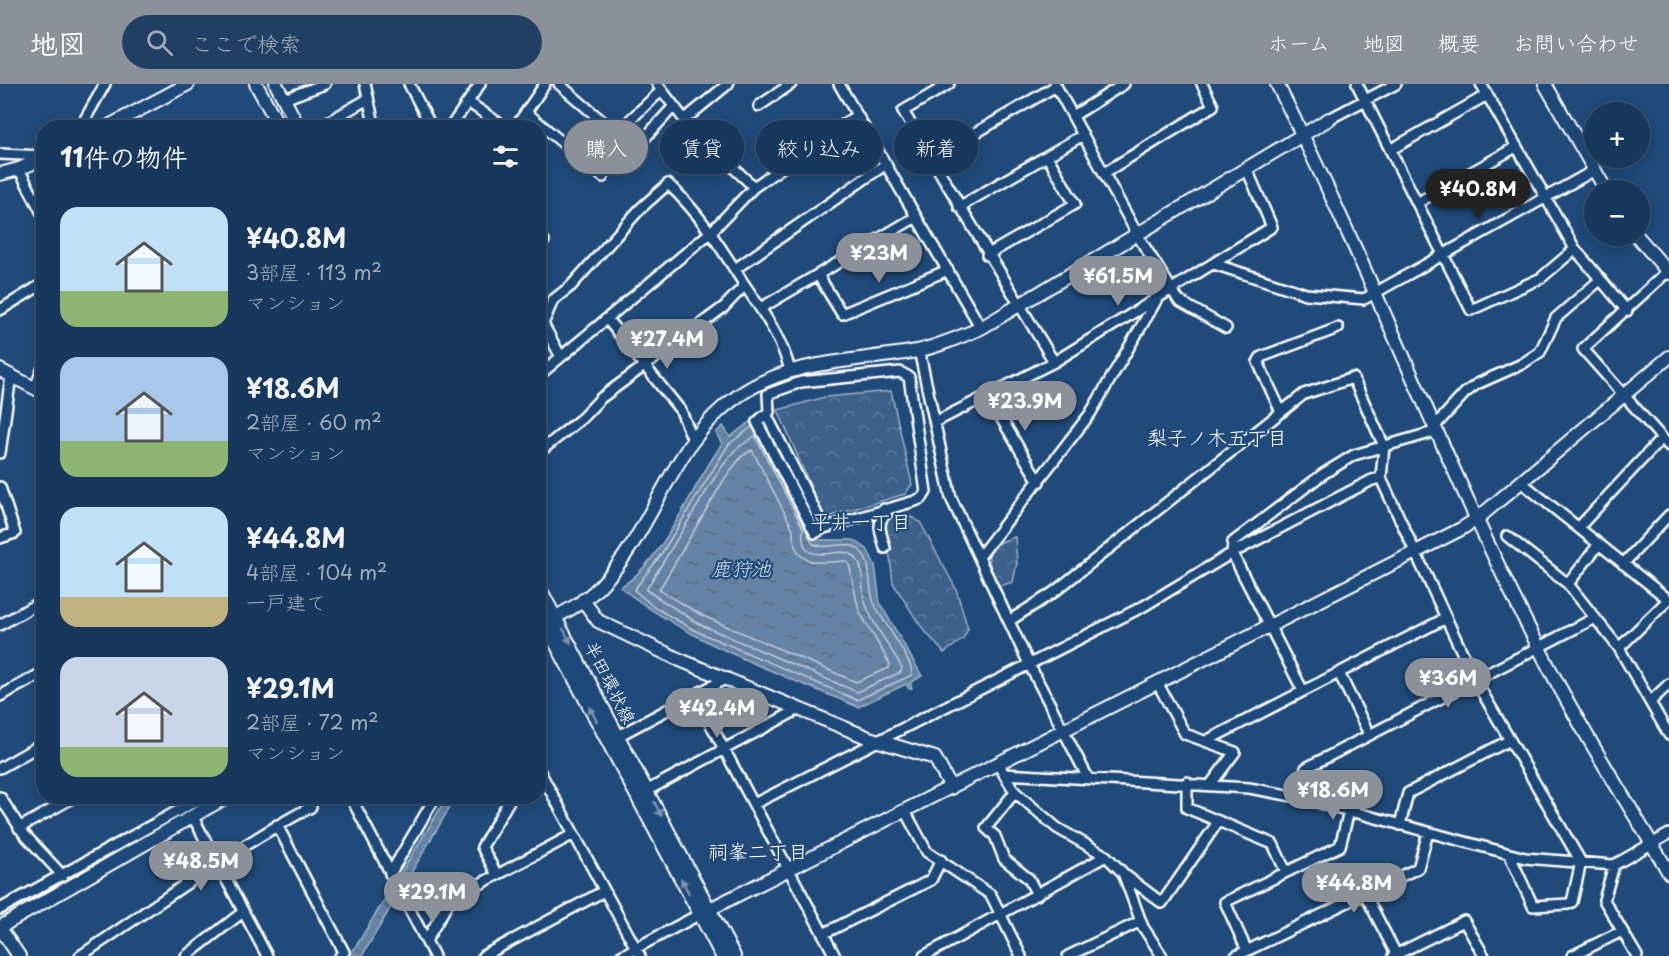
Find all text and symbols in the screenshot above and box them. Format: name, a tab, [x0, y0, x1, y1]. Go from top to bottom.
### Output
search box	[122, 15, 542, 69]
text: 地図	[30, 21, 86, 64]
icon: search	[143, 26, 176, 59]
text: ここで検索	[191, 26, 301, 59]
text: ホーム	[1268, 26, 1330, 58]
text: 地図	[1363, 26, 1405, 58]
text: 概要	[1438, 26, 1480, 58]
text: お問い合わせ	[1513, 26, 1639, 58]
map controls	[1584, 102, 1650, 246]
button: +	[1584, 102, 1650, 168]
chip: 購入	[564, 120, 648, 174]
chip: 賃貸	[660, 120, 744, 174]
chip: 絞り込み	[756, 120, 882, 174]
chip: 新着	[894, 120, 978, 174]
text: 11件の物件	[60, 137, 188, 176]
icon: filters	[489, 140, 522, 173]
pin: ¥40.8M	[1429, 169, 1527, 220]
text: ¥40.8M	[1439, 173, 1517, 203]
button: −	[1584, 180, 1650, 246]
text: ¥40.8M	[246, 218, 346, 257]
icon: home	[108, 231, 180, 303]
pin: ¥23M	[843, 233, 915, 284]
text: ¥23M	[850, 237, 908, 267]
pin: ¥61.5M	[1069, 256, 1167, 307]
text: 3部屋 · 113 m²	[246, 257, 382, 287]
text: ¥61.5M	[1083, 260, 1153, 290]
text: マンション	[246, 287, 345, 317]
pin: ¥27.4M	[618, 319, 716, 370]
text: ¥27.4M	[630, 323, 704, 353]
text: ¥18.6M	[246, 368, 340, 407]
icon: home	[108, 381, 180, 453]
pin: ¥23.9M	[976, 381, 1074, 432]
text: ¥23.9M	[988, 385, 1062, 415]
text: 2部屋 · 60 m²	[246, 407, 382, 437]
district label: 梨子ノ木五丁目	[1147, 422, 1287, 452]
text: マンション	[246, 437, 345, 467]
district label: 平井一丁目	[811, 506, 911, 536]
text: ¥44.8M	[246, 518, 346, 557]
icon: home	[108, 531, 180, 603]
water label: 鹿狩池	[711, 553, 772, 583]
text: 4部屋 · 104 m²	[246, 557, 387, 587]
text: 一戸建て	[246, 587, 326, 617]
one-way arrow	[562, 628, 572, 645]
street label: 半田環状線	[579, 636, 643, 728]
pin: ¥36M	[1412, 658, 1484, 709]
text: ¥36M	[1419, 662, 1477, 692]
text: ¥29.1M	[246, 668, 335, 707]
icon: home	[108, 681, 180, 753]
pin: ¥42.4M	[668, 688, 766, 739]
text: ¥42.4M	[679, 692, 755, 722]
one-way arrow	[588, 705, 598, 722]
text: 2部屋 · 72 m²	[246, 707, 379, 737]
text: マンション	[246, 737, 345, 767]
pin: ¥18.6M	[1284, 770, 1382, 821]
text: ¥18.6M	[1297, 774, 1369, 804]
one-way arrow	[652, 800, 662, 818]
district label: 祠峯二丁目	[708, 836, 808, 866]
pin: ¥48.5M	[152, 841, 250, 892]
text: ¥48.5M	[163, 845, 239, 875]
pin: ¥44.8M	[1305, 863, 1403, 914]
text: ¥44.8M	[1316, 867, 1392, 897]
pin: ¥29.1M	[383, 872, 481, 923]
text: ¥29.1M	[398, 876, 466, 906]
one-way arrow	[680, 877, 690, 894]

